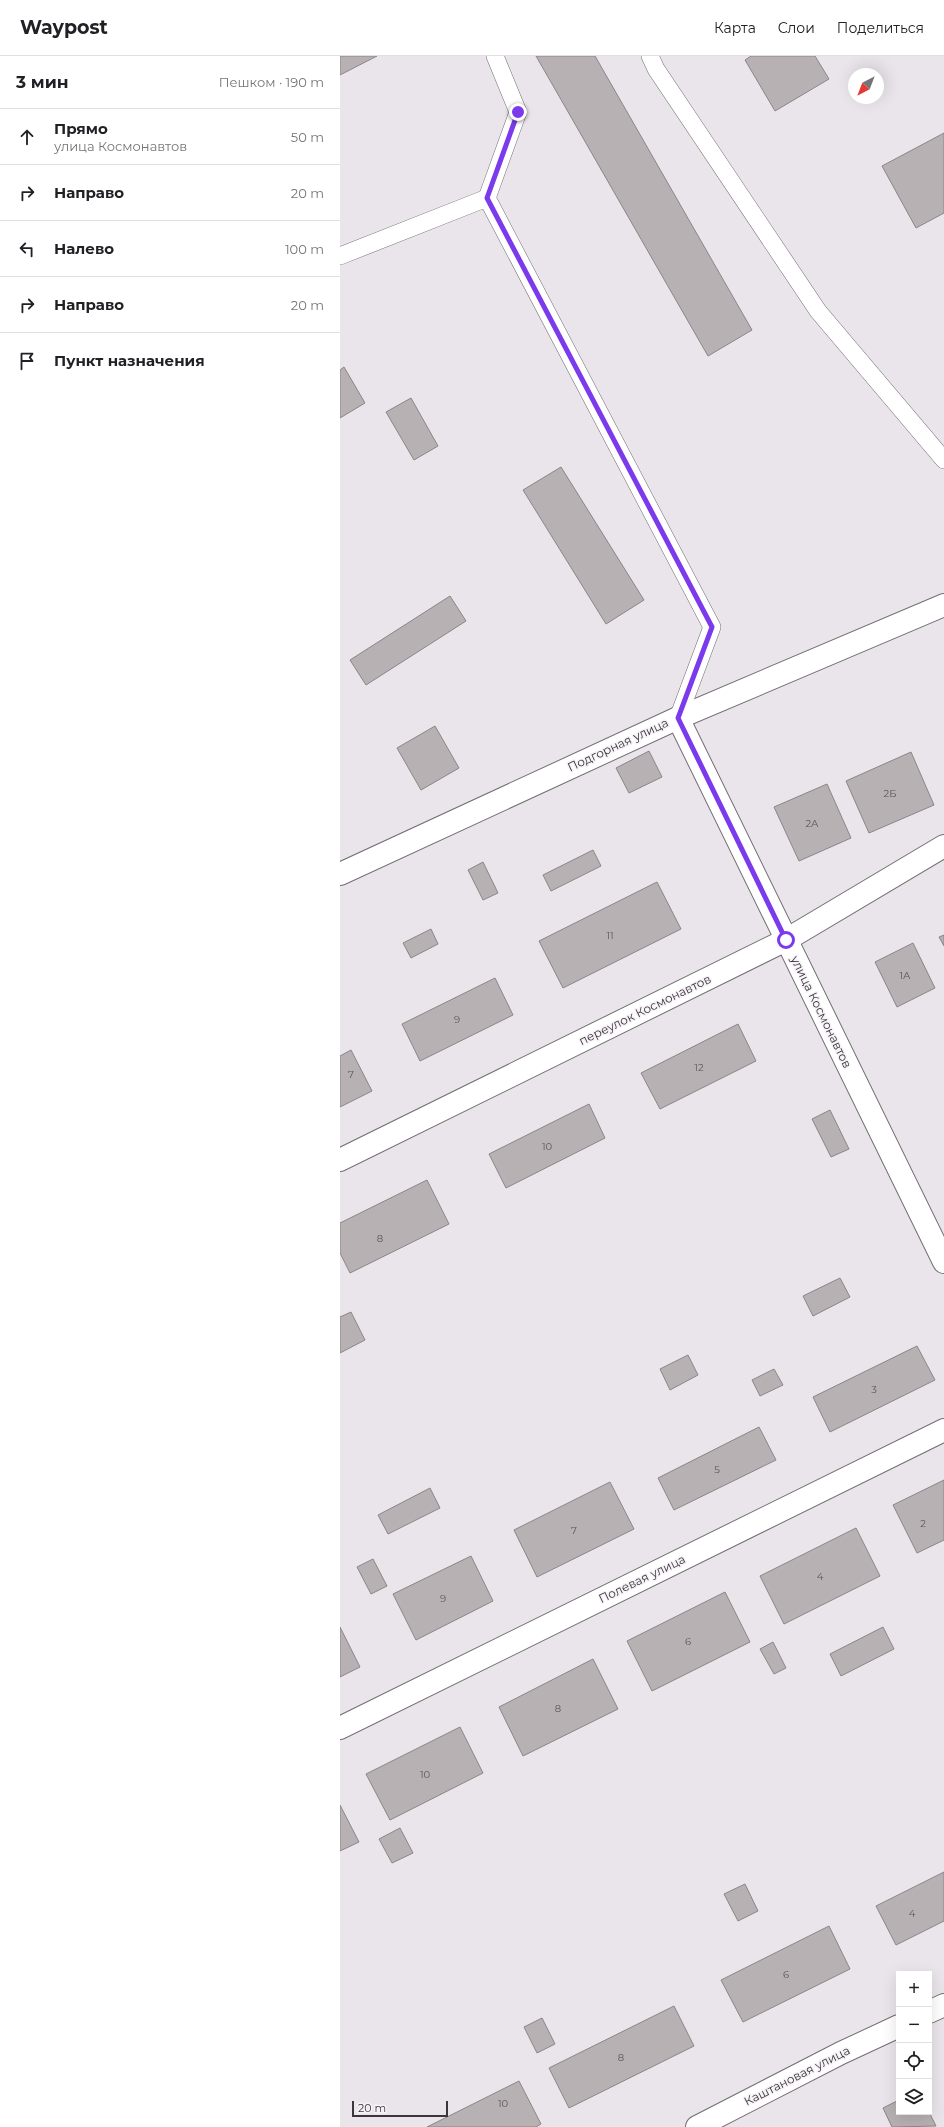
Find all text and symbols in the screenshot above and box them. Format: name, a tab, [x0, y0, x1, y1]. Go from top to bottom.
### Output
text: Waypost	[20, 16, 108, 39]
text: Карта	[714, 19, 756, 37]
text: Слои	[778, 19, 815, 37]
text: Поделиться	[837, 19, 924, 37]
north arrow	[848, 68, 884, 104]
text: 3 мин	[16, 72, 69, 92]
text: Пешком · 190 m	[219, 74, 324, 90]
route end	[509, 103, 527, 121]
text: Прямо	[54, 119, 108, 138]
icon: ahead	[16, 126, 38, 148]
text: 50 m	[291, 129, 324, 145]
text: улица Космонавтов	[54, 138, 187, 154]
icon: right	[16, 182, 38, 204]
text: Направо	[54, 183, 124, 202]
text: 20 m	[291, 185, 324, 201]
icon: left	[16, 238, 38, 260]
text: Налево	[54, 239, 114, 258]
text: 100 m	[285, 241, 324, 257]
icon: right	[16, 294, 38, 316]
text: Направо	[54, 295, 124, 314]
text: 20 m	[291, 297, 324, 313]
icon: arrive	[16, 350, 38, 372]
text: Пункт назначения	[54, 351, 205, 370]
street label: Подгорная улица	[565, 715, 671, 774]
house number: 2Б	[884, 787, 896, 800]
house number: 2А	[805, 817, 819, 830]
house number: 11	[606, 929, 614, 942]
route start	[777, 931, 795, 949]
street label: улица Космонавтов	[787, 952, 855, 1070]
house number: 1А	[899, 969, 911, 982]
street label: переулок Космонавтов	[576, 971, 713, 1048]
house number: 9	[454, 1013, 460, 1026]
house number: 12	[694, 1061, 704, 1074]
house number: 7	[348, 1068, 354, 1081]
house number: 10	[542, 1140, 552, 1153]
house number: 8	[377, 1232, 383, 1245]
house number: 3	[871, 1383, 877, 1396]
house number: 5	[714, 1463, 720, 1476]
house number: 2	[920, 1517, 926, 1530]
house number: 7	[571, 1524, 577, 1537]
street label: Полевая улица	[596, 1551, 688, 1606]
house number: 4	[817, 1570, 824, 1583]
house number: 9	[440, 1592, 446, 1605]
house number: 6	[685, 1635, 691, 1648]
house number: 8	[555, 1702, 561, 1715]
house number: 10	[420, 1768, 430, 1781]
house number: 4	[909, 1907, 916, 1920]
house number: 6	[783, 1968, 789, 1981]
map controls	[896, 1971, 932, 2115]
button: +	[896, 1971, 932, 2007]
button: −	[896, 2007, 932, 2043]
street label: Каштановая улица	[741, 2042, 852, 2109]
button: locate	[896, 2043, 932, 2079]
house number: 8	[618, 2051, 624, 2064]
button: layers	[896, 2079, 932, 2115]
house number: 10	[498, 2097, 508, 2110]
scale bar	[352, 2099, 448, 2118]
text: 20 m	[358, 2101, 386, 2115]

